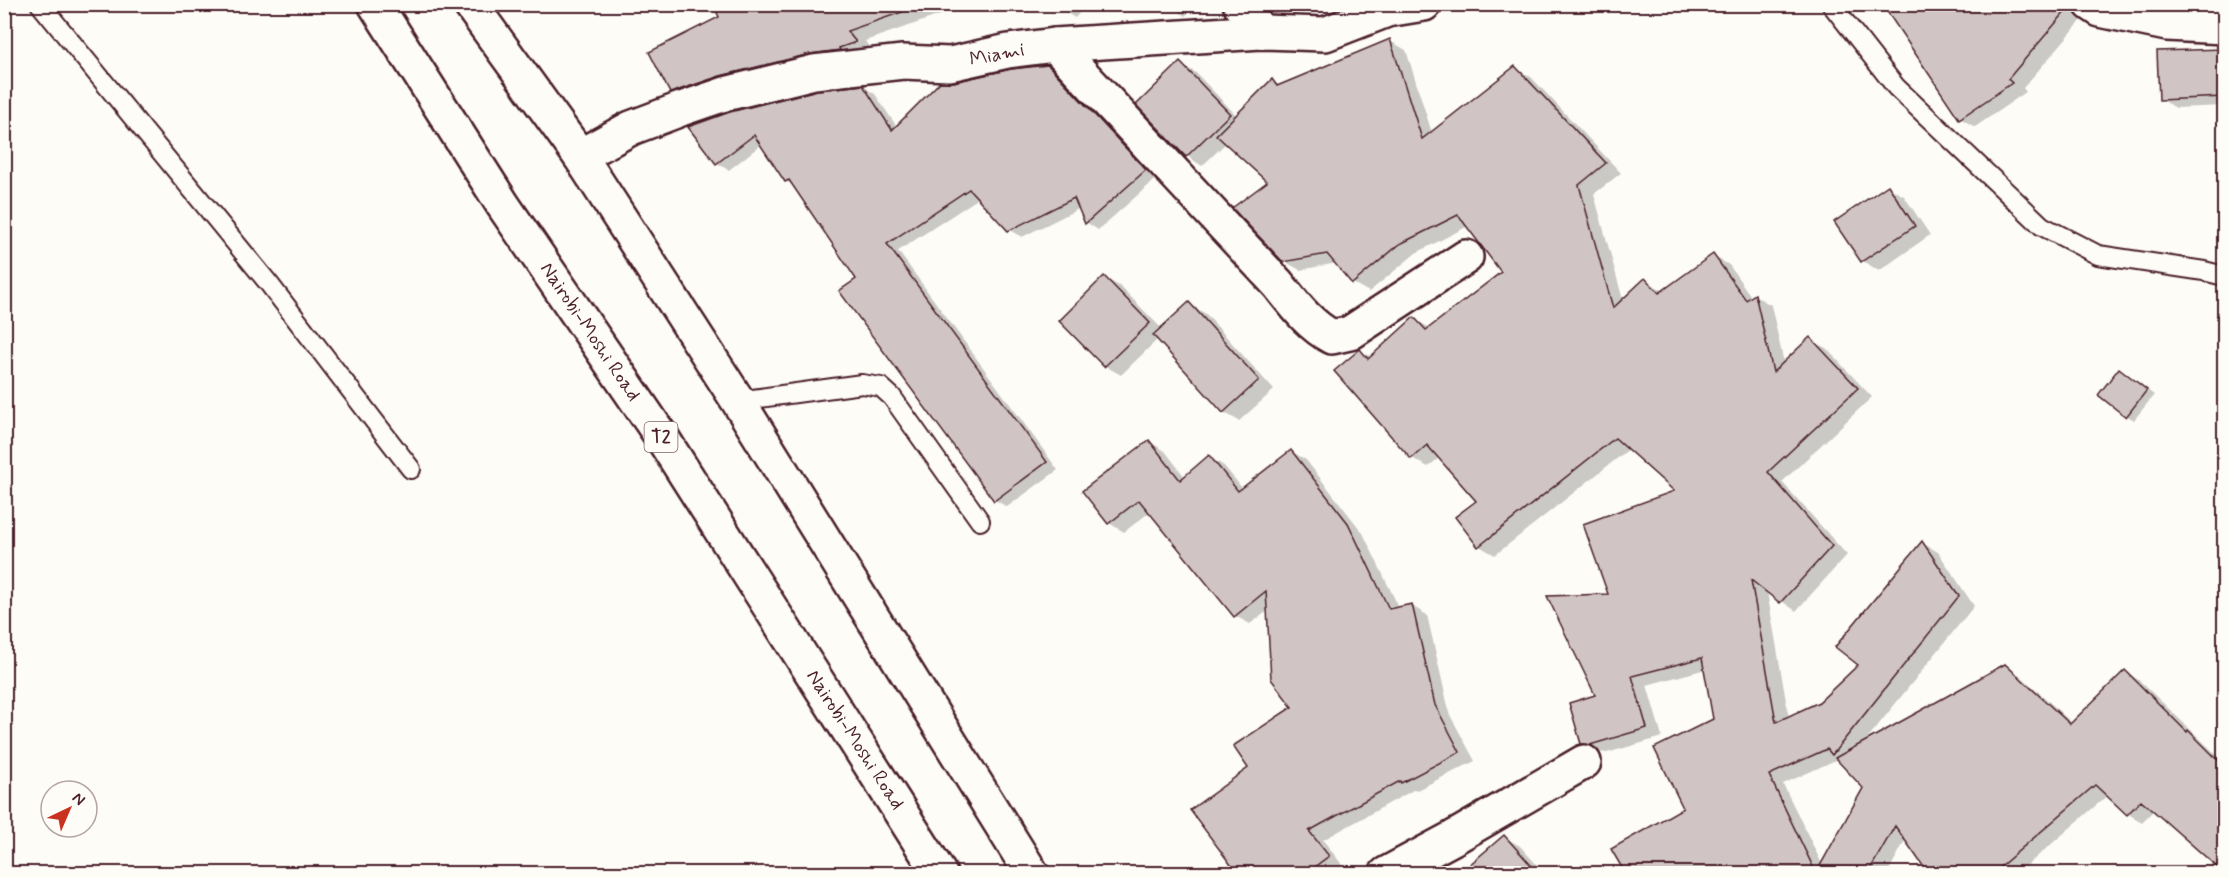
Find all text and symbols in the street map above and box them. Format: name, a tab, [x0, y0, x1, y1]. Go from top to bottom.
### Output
street label: Miami	[967, 36, 1027, 74]
street label: Nairobi-Moshi Road	[533, 257, 647, 407]
road number: T2	[644, 422, 678, 452]
street label: Nairobi-Moshi Road	[800, 665, 910, 815]
north arrow	[39, 779, 99, 839]
text: N	[67, 788, 90, 811]

